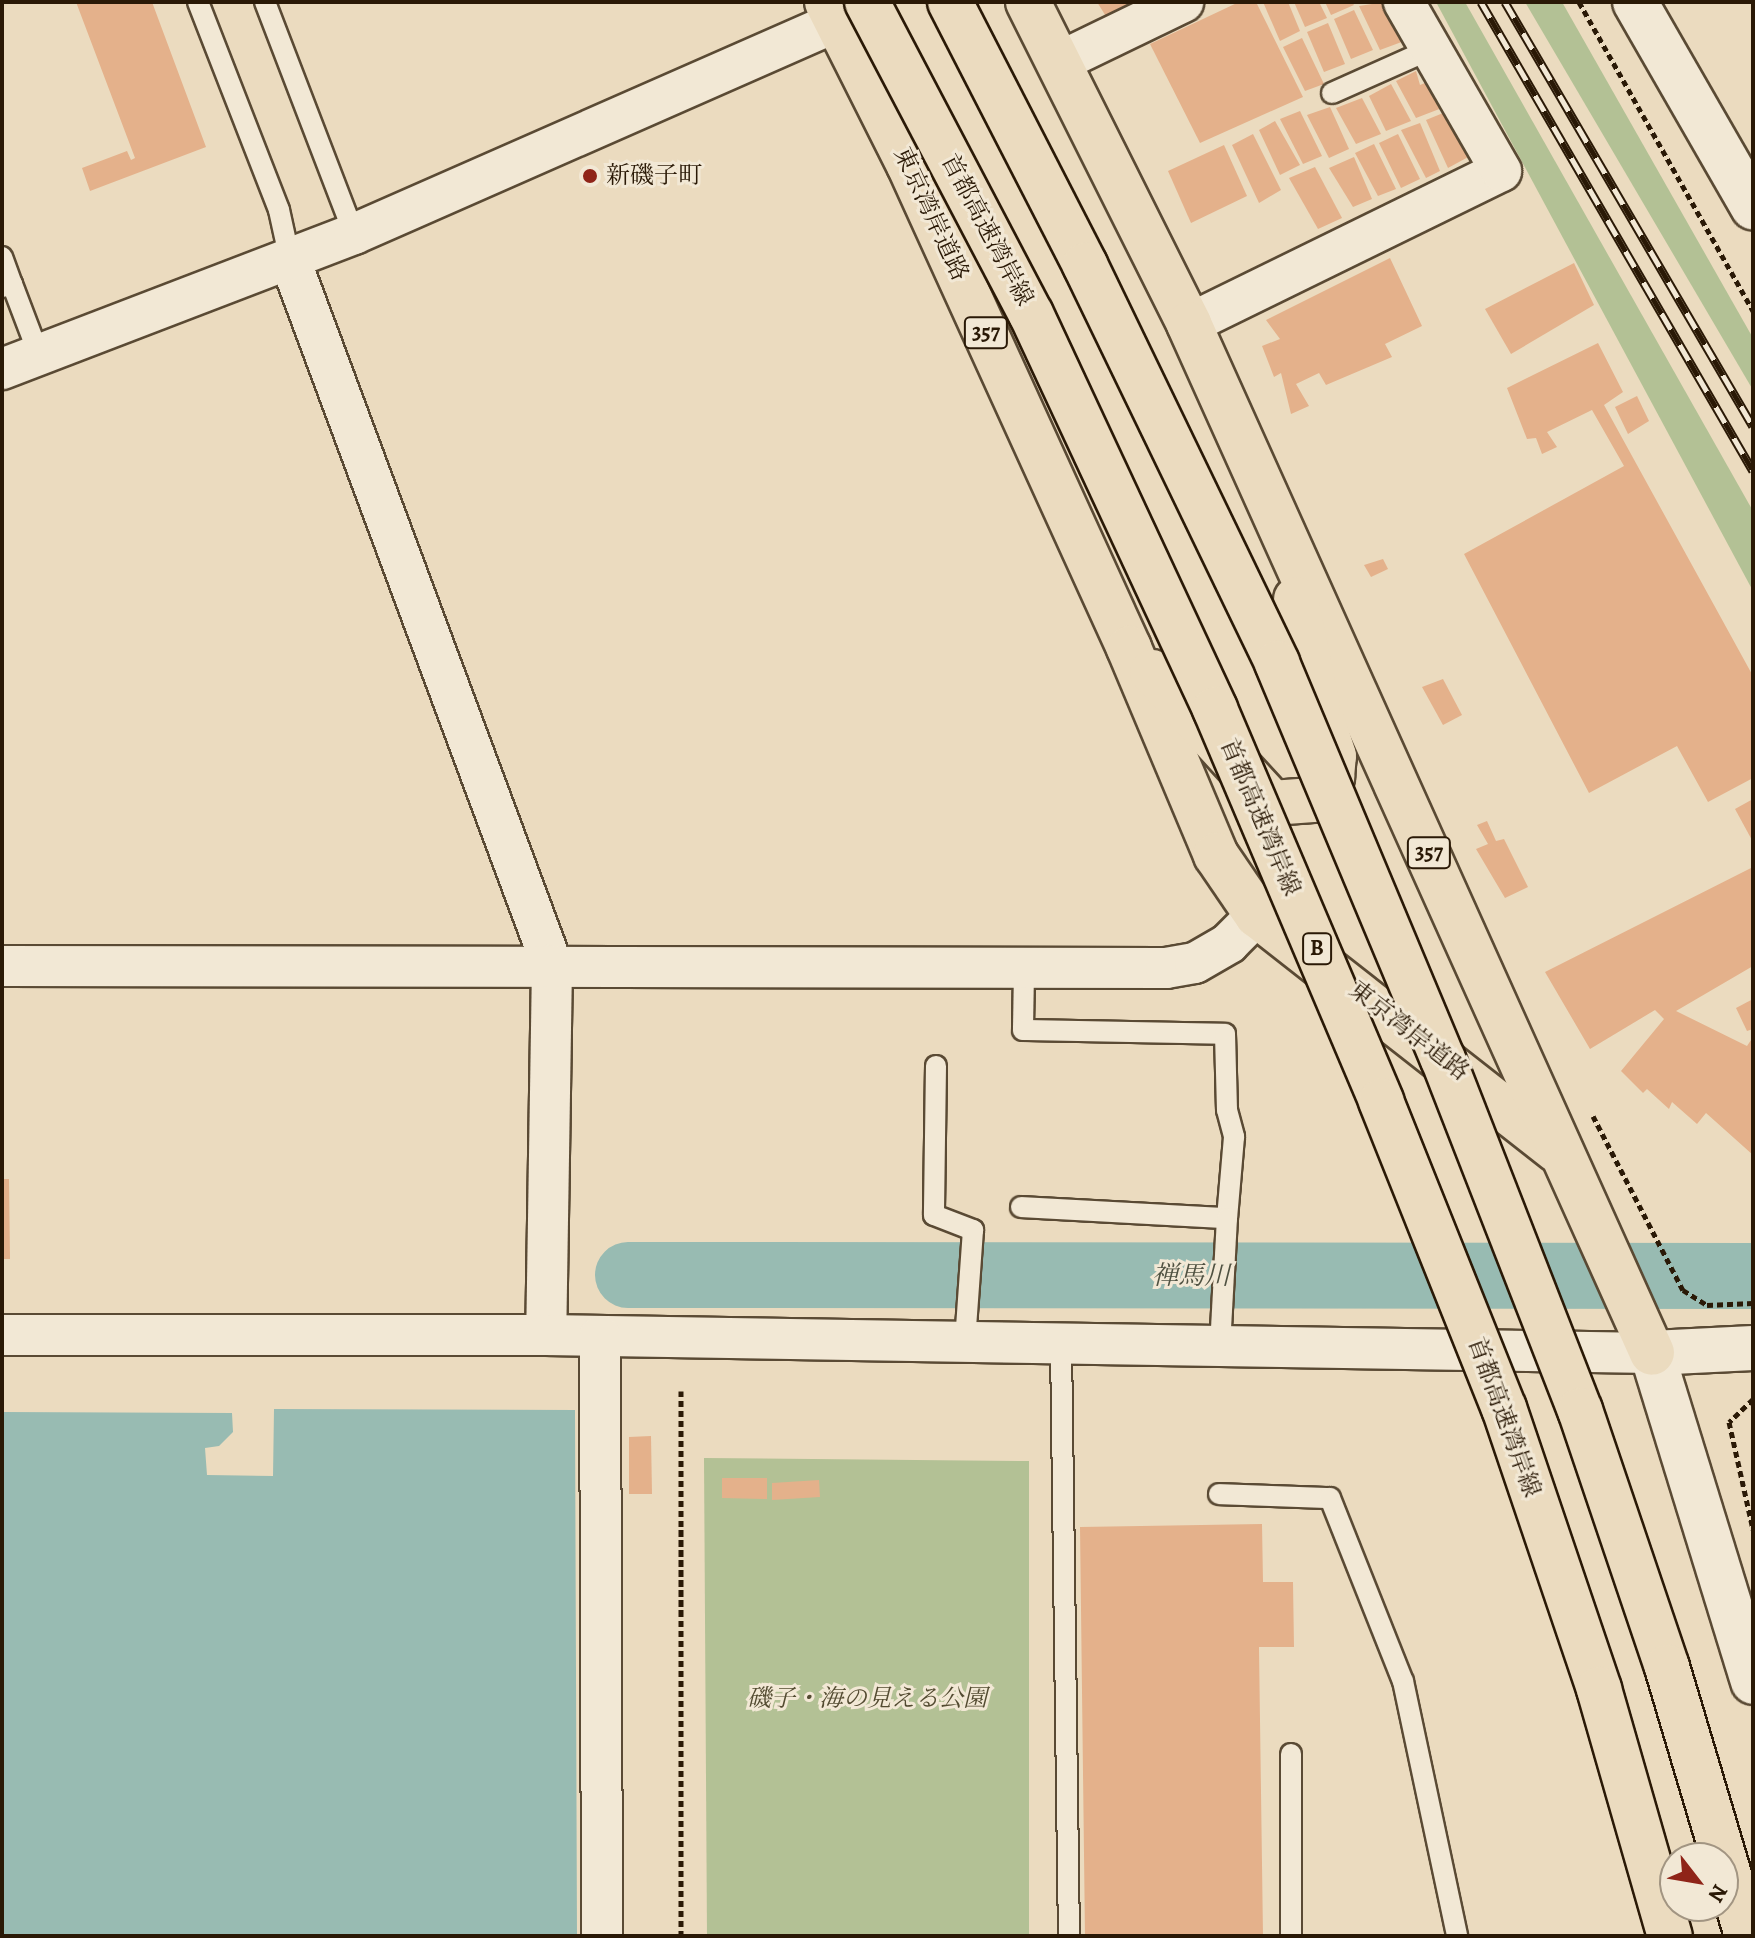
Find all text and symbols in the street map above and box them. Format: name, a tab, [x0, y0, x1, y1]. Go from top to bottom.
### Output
street label: 東京湾岸道路	[888, 143, 974, 285]
street label: 首都高速湾岸線	[935, 149, 1039, 311]
place label: 新磯子町	[606, 162, 702, 190]
marker: 新磯子町	[581, 167, 599, 185]
road number: 357	[962, 315, 1010, 351]
street label: 首都高速湾岸線	[1214, 734, 1306, 900]
road number: 357	[1405, 835, 1453, 871]
road number: B	[1301, 931, 1333, 967]
street label: 東京湾岸道路	[1343, 975, 1475, 1087]
water label: 禅馬川	[1152, 1260, 1230, 1292]
street label: 首都高速湾岸線	[1462, 1333, 1546, 1501]
park label: 磯子・海の見える公園	[747, 1685, 987, 1713]
north arrow	[1659, 1842, 1739, 1922]
text: N	[1701, 1879, 1735, 1908]

